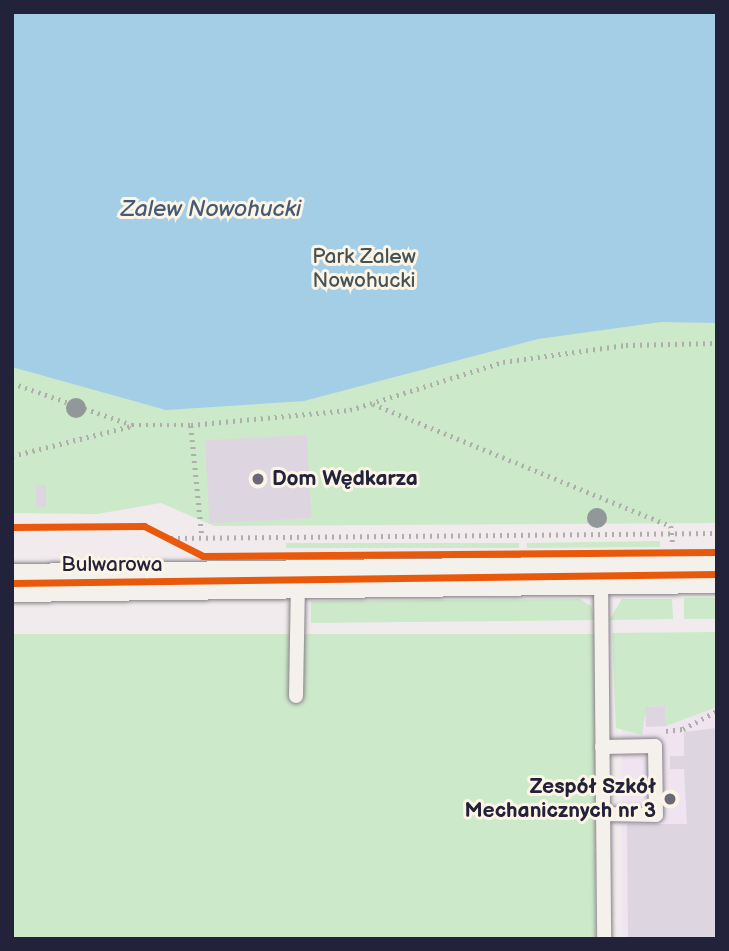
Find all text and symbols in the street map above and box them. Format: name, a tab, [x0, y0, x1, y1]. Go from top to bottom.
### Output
water label: Zalew Nowohucki	[121, 195, 301, 223]
park label: Park Zalew Nowohucki	[312, 244, 416, 294]
place label: Dom Wędkarza	[272, 466, 418, 492]
marker: Dom Wędkarza	[250, 471, 266, 487]
street label: Bulwarowa	[61, 552, 163, 578]
place label: Zespół Szkół Mechanicznych nr 3	[464, 774, 656, 824]
marker: Zespół Szkół Mechanicznych nr 3	[662, 791, 678, 807]

